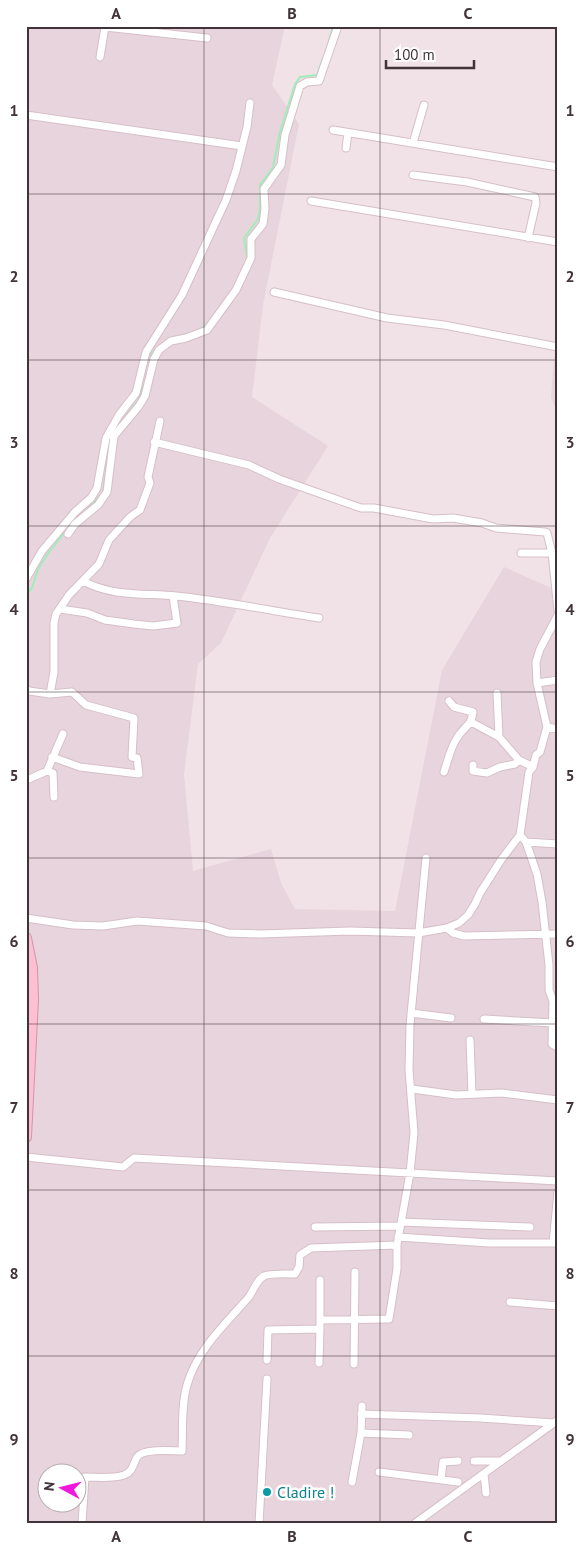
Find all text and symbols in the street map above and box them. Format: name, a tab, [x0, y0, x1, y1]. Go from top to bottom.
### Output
text: A	[111, 3, 121, 23]
text: B	[287, 3, 297, 23]
text: C	[464, 3, 473, 23]
scale bar	[386, 38, 474, 70]
text: 100 m	[394, 45, 435, 64]
text: 1	[9, 100, 19, 120]
text: 1	[565, 100, 575, 120]
text: 2	[9, 266, 19, 286]
text: 2	[565, 266, 575, 286]
text: 3	[9, 432, 19, 452]
text: 3	[565, 432, 575, 452]
text: 4	[9, 599, 19, 619]
text: 4	[565, 599, 575, 619]
text: 5	[9, 765, 19, 785]
text: 5	[565, 765, 575, 785]
text: 6	[9, 931, 19, 951]
text: 6	[565, 931, 575, 951]
text: 7	[9, 1097, 19, 1117]
text: 7	[565, 1097, 575, 1117]
text: 8	[9, 1263, 19, 1283]
text: 8	[565, 1263, 575, 1283]
text: 9	[9, 1429, 19, 1449]
text: 9	[565, 1429, 575, 1449]
north arrow	[38, 1462, 88, 1512]
text: N	[40, 1481, 59, 1492]
place label: Cladire !	[277, 1482, 334, 1502]
marker: Cladire !	[261, 1486, 273, 1498]
text: A	[111, 1526, 121, 1546]
text: B	[287, 1526, 297, 1546]
text: C	[464, 1526, 473, 1546]

